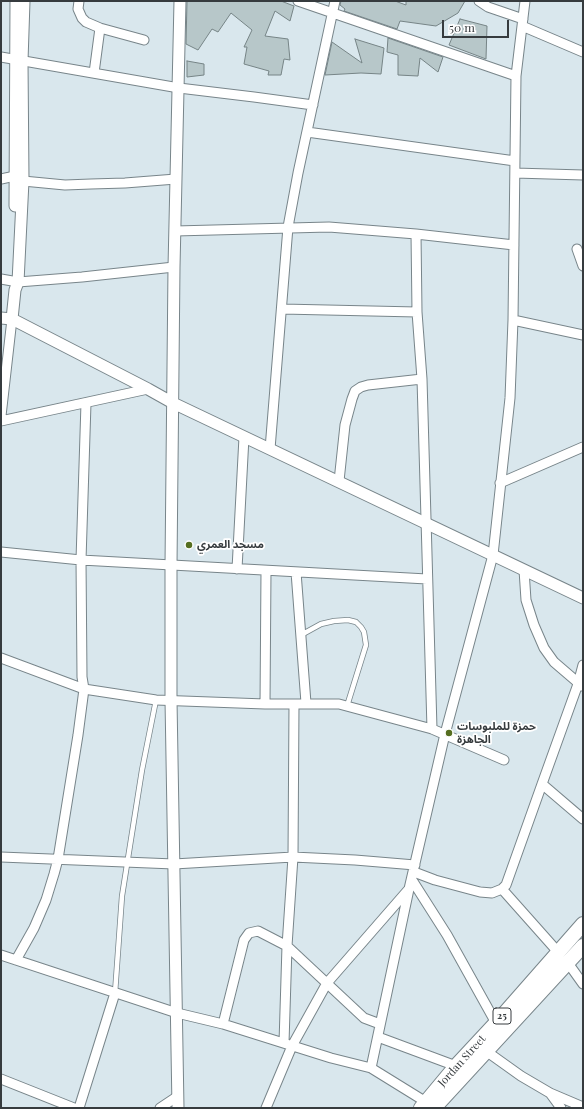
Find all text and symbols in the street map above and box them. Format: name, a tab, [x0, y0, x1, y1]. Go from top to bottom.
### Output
scale bar	[444, 12, 511, 38]
text: 50 m	[449, 19, 475, 35]
place label: مسجد العمري	[197, 538, 264, 552]
marker: مسجد العمري	[184, 540, 194, 550]
place label: حمزة للملبوسات الجاهزة	[457, 720, 536, 746]
marker: حمزة للملبوسات الجاهزة	[444, 728, 454, 738]
road number: 25	[493, 1008, 511, 1024]
street label: Jordan Street	[435, 1033, 489, 1089]

